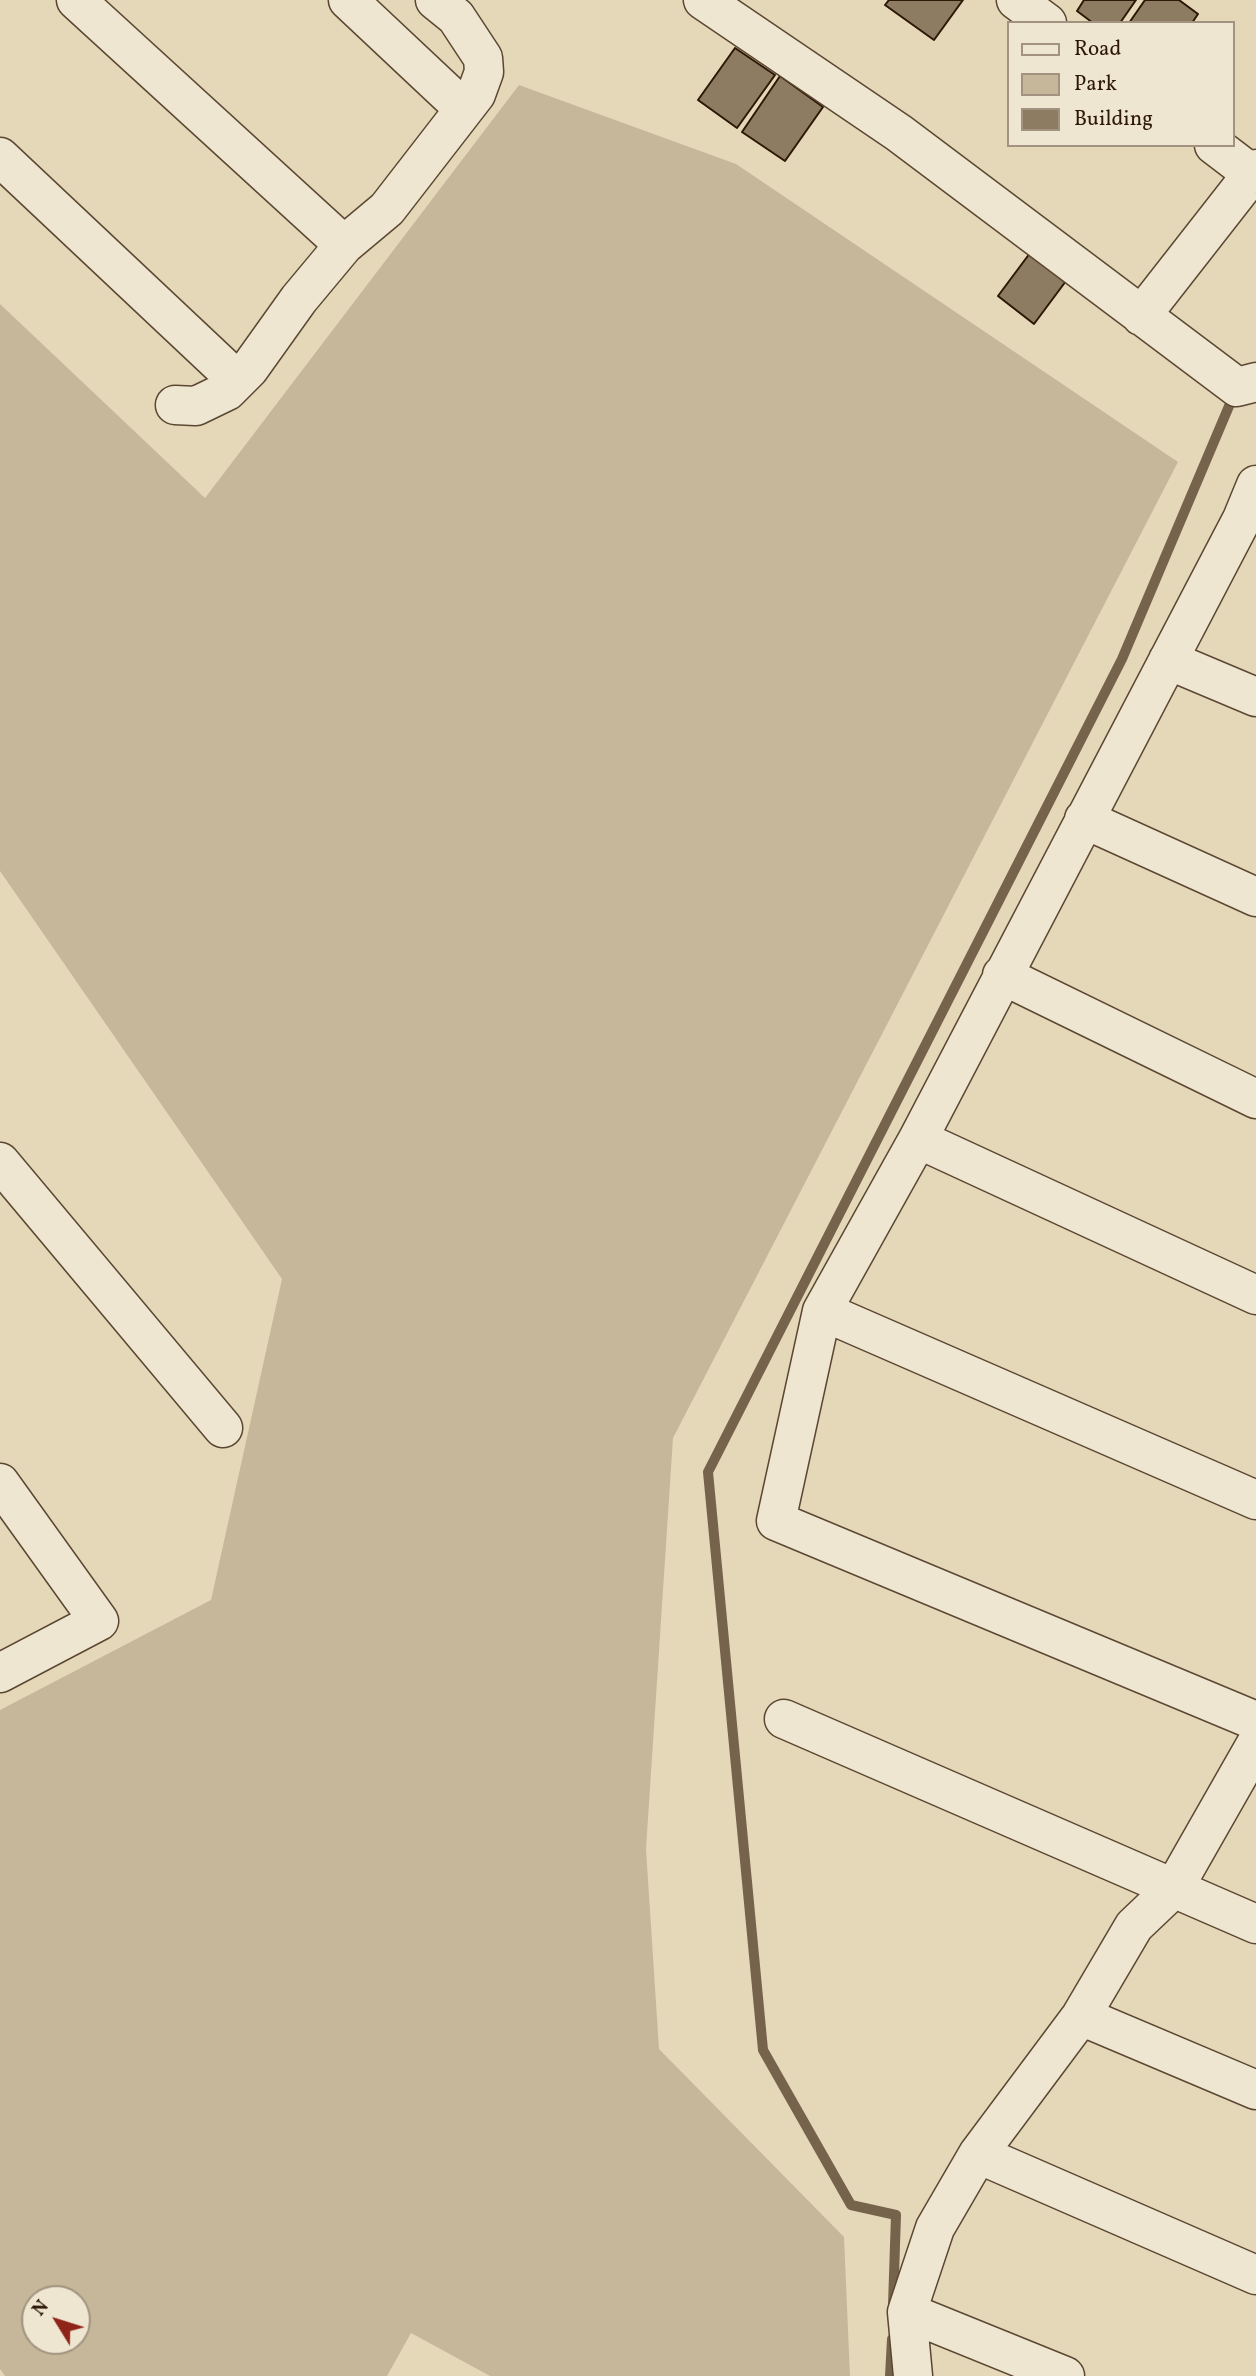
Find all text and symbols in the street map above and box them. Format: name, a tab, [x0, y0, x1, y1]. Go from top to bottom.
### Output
legend	[1007, 21, 1235, 147]
text: Road	[1074, 35, 1121, 64]
text: Park	[1074, 70, 1117, 99]
text: Building	[1074, 105, 1153, 134]
north arrow	[21, 2285, 91, 2355]
text: N	[27, 2295, 56, 2322]

